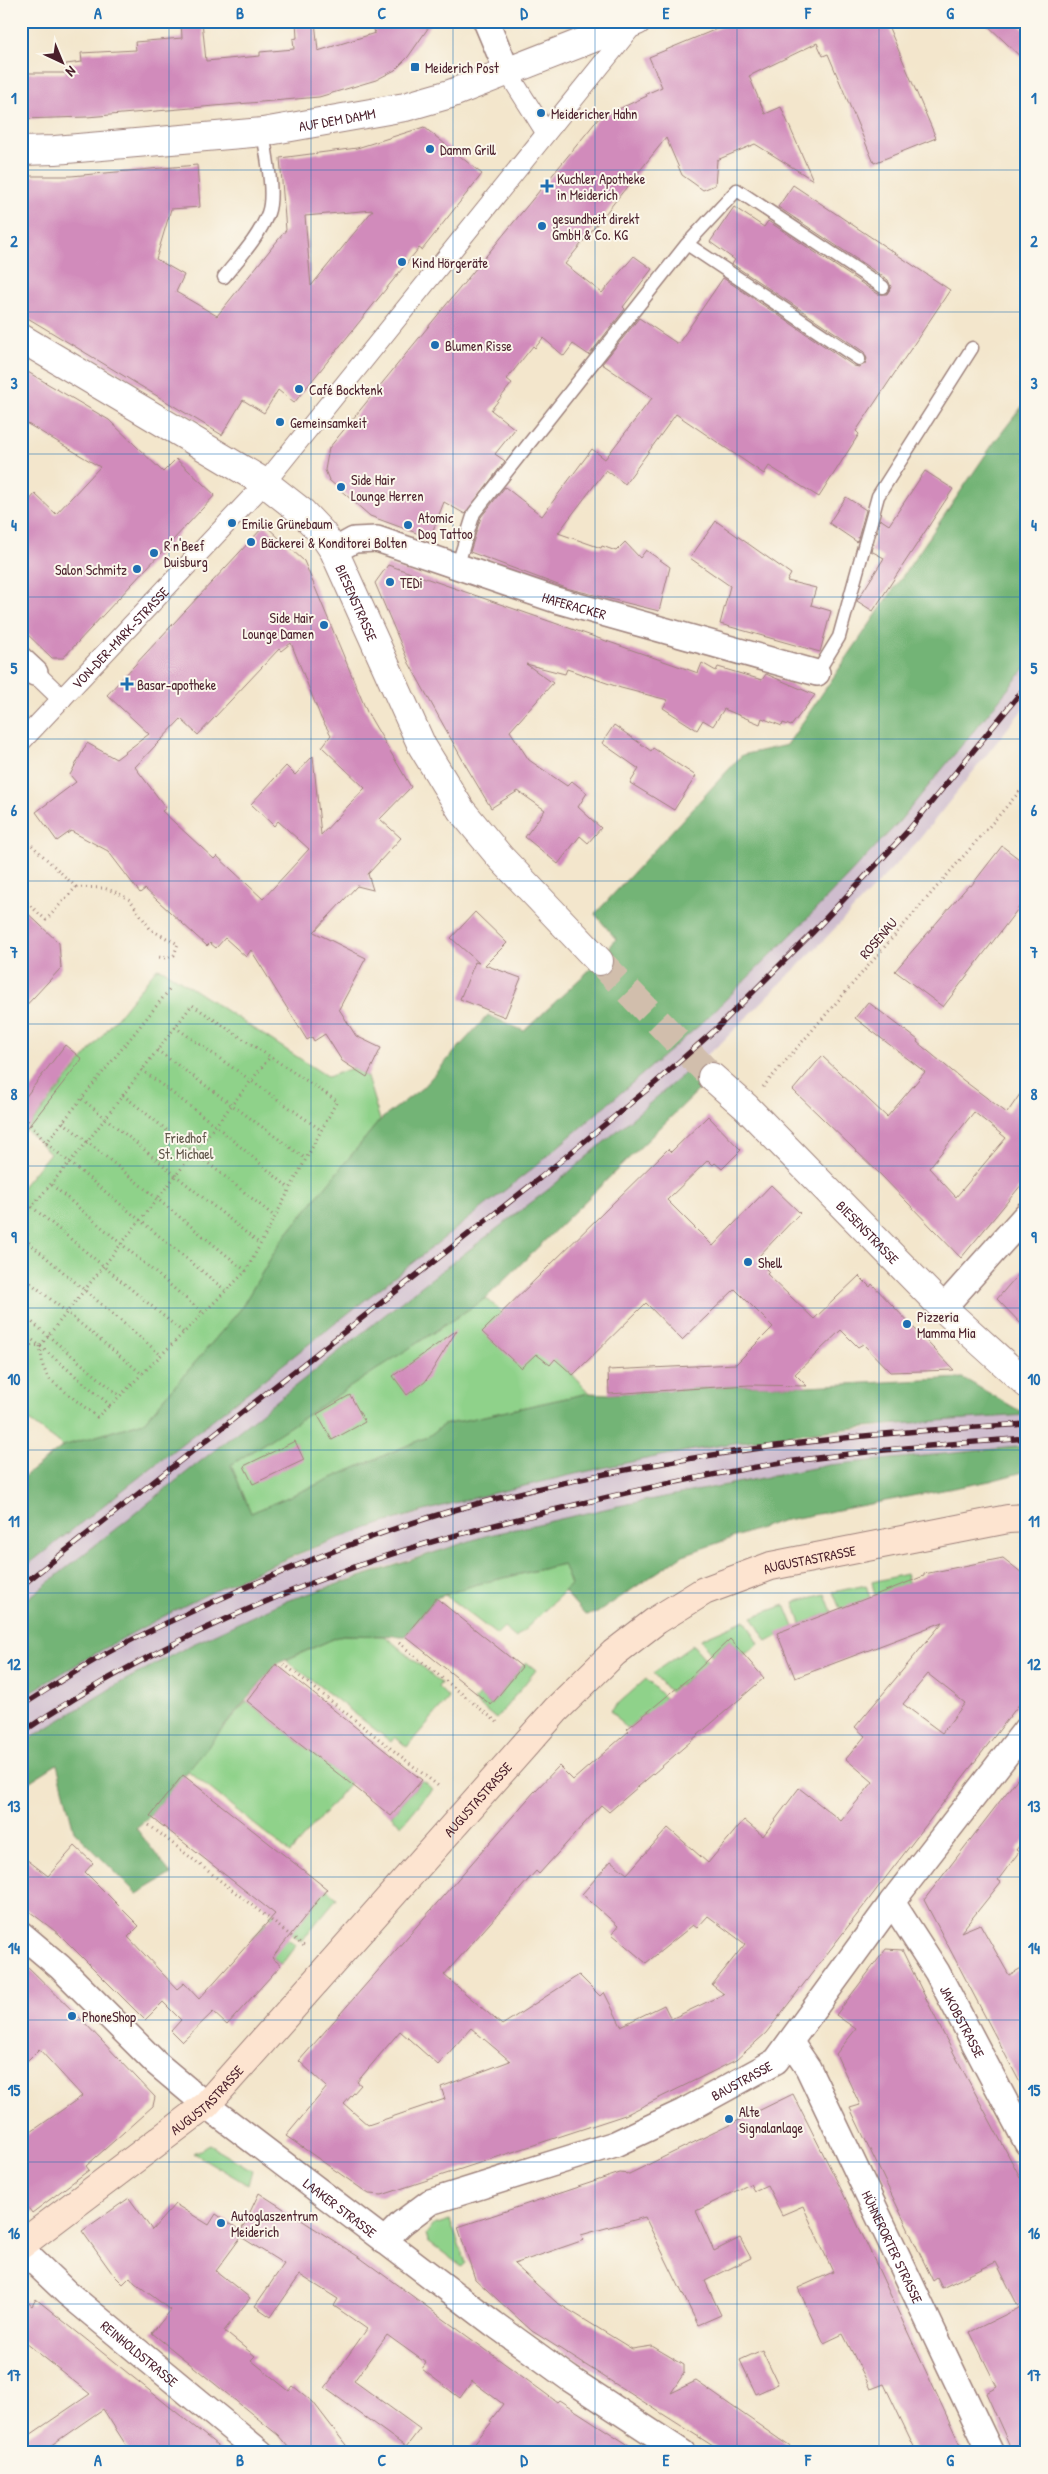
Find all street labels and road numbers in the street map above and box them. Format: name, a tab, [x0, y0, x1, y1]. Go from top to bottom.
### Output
street label: AUF DEM DAMM	[297, 103, 377, 135]
street label: BIESENSTRASSE	[332, 561, 383, 644]
street label: VON-DER-MARK-STRASSE	[67, 582, 172, 692]
street label: HAFERACKER	[540, 587, 609, 623]
street label: ROSENAU	[855, 913, 901, 963]
street label: BIESENSTRASSE	[833, 1196, 904, 1268]
street label: AUGUSTASTRASSE	[760, 1540, 857, 1578]
street label: AUGUSTASTRASSE	[439, 1757, 516, 1840]
street label: JAKOBSTRASSE	[936, 1982, 990, 2061]
street label: BAUSTRASSE	[707, 2056, 775, 2104]
street label: AUGUSTASTRASSE	[166, 2060, 247, 2139]
street label: LAAKER STRASSE	[300, 2173, 381, 2241]
street label: HÜHNERORTER STRASSE	[858, 2187, 928, 2306]
street label: REINHOLDSTRASSE	[97, 2315, 182, 2390]

